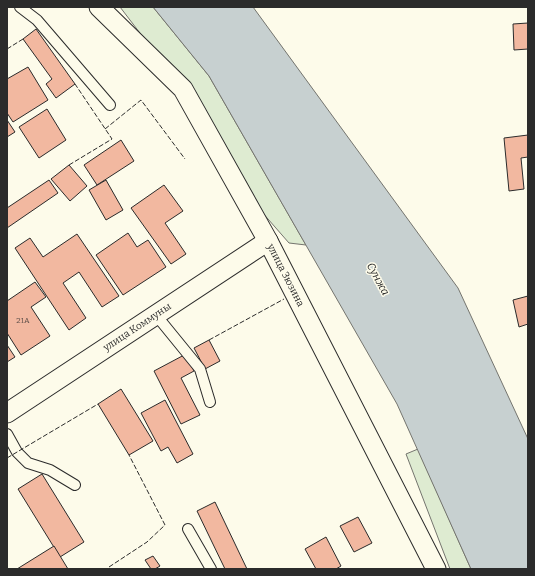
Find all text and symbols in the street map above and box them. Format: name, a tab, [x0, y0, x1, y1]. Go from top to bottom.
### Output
street label: улица Зюзина	[264, 241, 307, 309]
water label: Сунжа	[364, 261, 392, 297]
street label: улица Коммуны	[100, 300, 173, 354]
house number: 21А	[16, 316, 30, 325]

